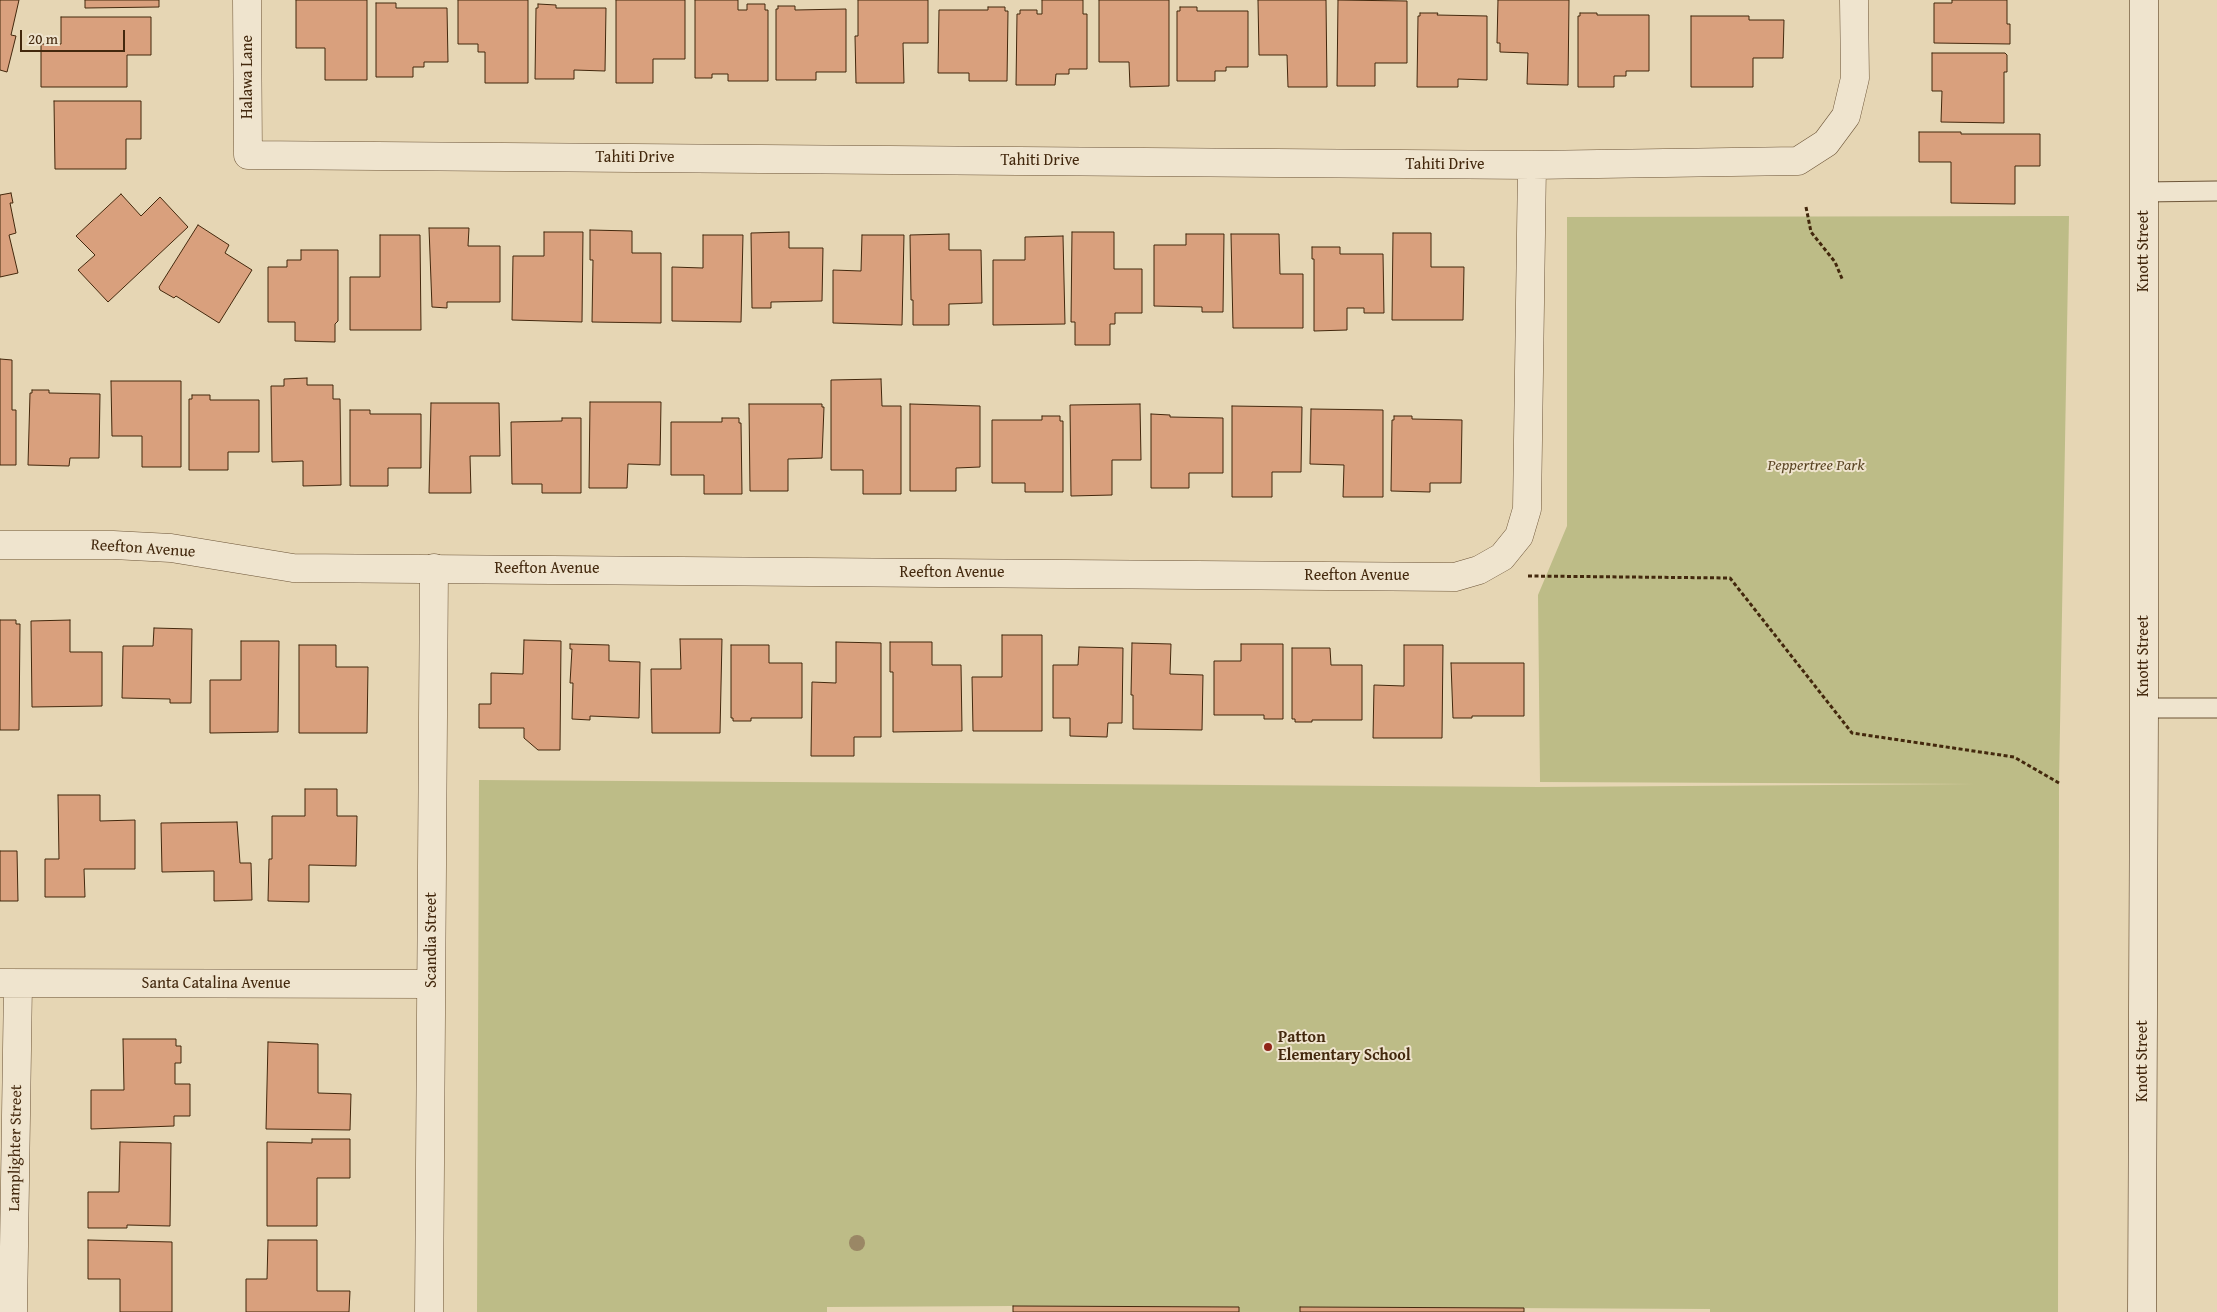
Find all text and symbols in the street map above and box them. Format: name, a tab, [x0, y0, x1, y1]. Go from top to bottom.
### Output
scale bar	[22, 20, 128, 52]
text: 20 m	[28, 28, 58, 49]
street label: Halawa Lane	[238, 35, 258, 119]
street label: Tahiti Drive	[596, 148, 674, 168]
street label: Tahiti Drive	[1001, 151, 1079, 171]
street label: Tahiti Drive	[1406, 155, 1484, 175]
street label: Knott Street	[2134, 210, 2154, 292]
park label: Peppertree Park	[1767, 456, 1865, 476]
street label: Reefton Avenue	[90, 536, 196, 562]
street label: Reefton Avenue	[495, 559, 599, 579]
street label: Reefton Avenue	[900, 563, 1004, 583]
street label: Reefton Avenue	[1305, 566, 1409, 586]
street label: Knott Street	[2134, 615, 2154, 697]
street label: Scandia Street	[422, 892, 442, 988]
street label: Santa Catalina Avenue	[142, 974, 290, 994]
street label: Knott Street	[2133, 1020, 2153, 1102]
place label: Patton Elementary School	[1278, 1028, 1411, 1066]
marker: Patton Elementary School	[1262, 1041, 1274, 1053]
street label: Lamplighter Street	[5, 1084, 27, 1212]

